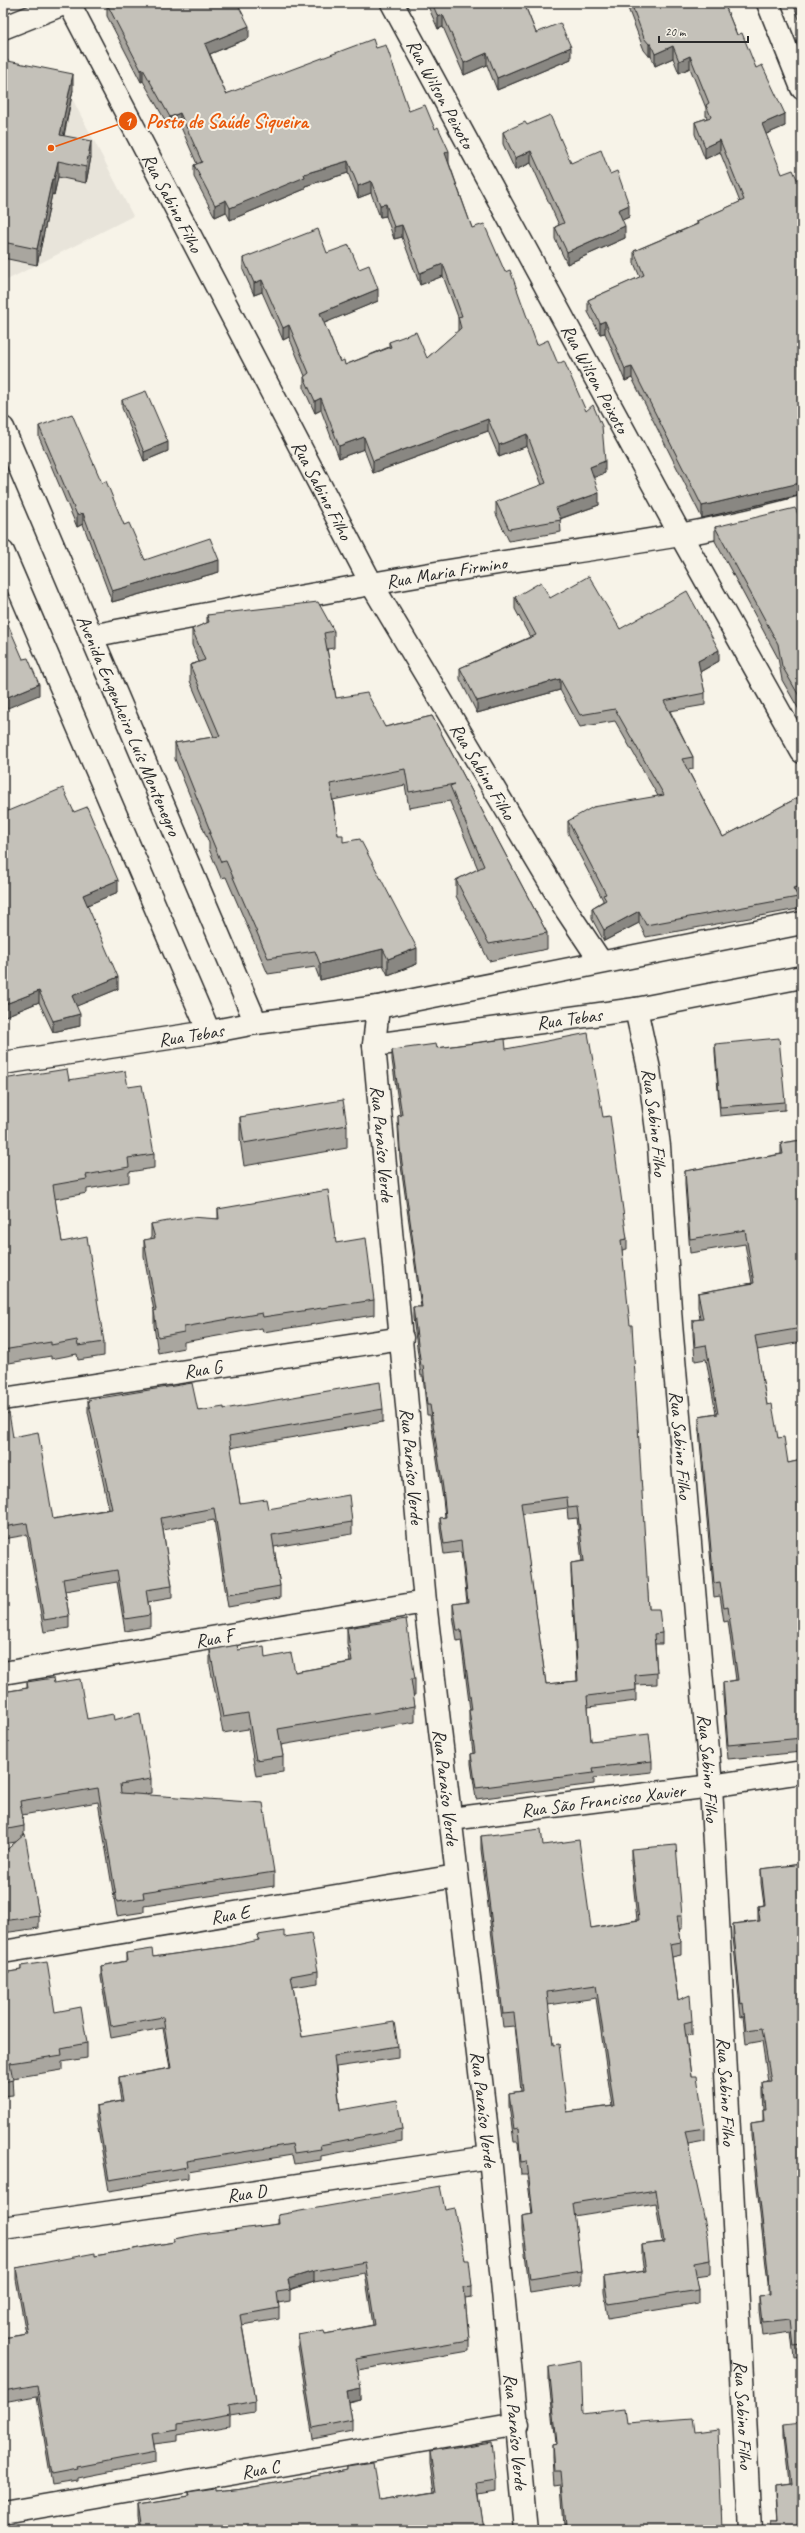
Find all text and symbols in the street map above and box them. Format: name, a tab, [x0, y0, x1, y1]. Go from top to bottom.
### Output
scale bar	[659, 18, 748, 44]
text: 20 m	[665, 24, 687, 40]
street label: Rua Wilson Peixoto	[401, 35, 481, 155]
callout: Posto de Saúde Siqueira	[118, 105, 316, 137]
text: Posto de Saúde Siqueira	[146, 109, 310, 134]
text: 1	[125, 114, 132, 130]
street label: Rua Sabino Filho	[136, 149, 208, 258]
street label: Rua Wilson Peixoto	[555, 320, 635, 440]
street label: Rua Sabino Filho	[286, 437, 358, 545]
street label: Rua Maria Firmino	[384, 551, 511, 594]
street label: Avenida Engenheiro Luís Montenegro	[71, 612, 186, 841]
street label: Rua Sabino Filho	[444, 719, 521, 825]
street label: Rua Tebas	[535, 1003, 605, 1036]
street label: Rua Tebas	[157, 1018, 227, 1052]
street label: Rua Sabino Filho	[636, 1067, 672, 1178]
street label: Rua Paraíso Verde	[365, 1084, 399, 1204]
street label: Rua G	[182, 1354, 225, 1384]
street label: Rua Sabino Filho	[664, 1390, 697, 1502]
street label: Rua Paraíso Verde	[394, 1407, 429, 1527]
street label: Rua F	[194, 1623, 239, 1653]
street label: Rua Sabino Filho	[692, 1713, 724, 1824]
street label: Rua Paraíso Verde	[427, 1728, 465, 1848]
street label: Rua São Francisco Xavier	[520, 1778, 688, 1823]
street label: Rua E	[209, 1899, 254, 1930]
street label: Rua Sabino Filho	[711, 2037, 741, 2148]
street label: Rua Paraíso Verde	[465, 2050, 502, 2170]
street label: Rua D	[225, 2178, 270, 2208]
street label: Rua Sabino Filho	[728, 2360, 758, 2471]
street label: Rua Paraíso Verde	[498, 2372, 533, 2492]
street label: Rua C	[240, 2454, 284, 2485]

